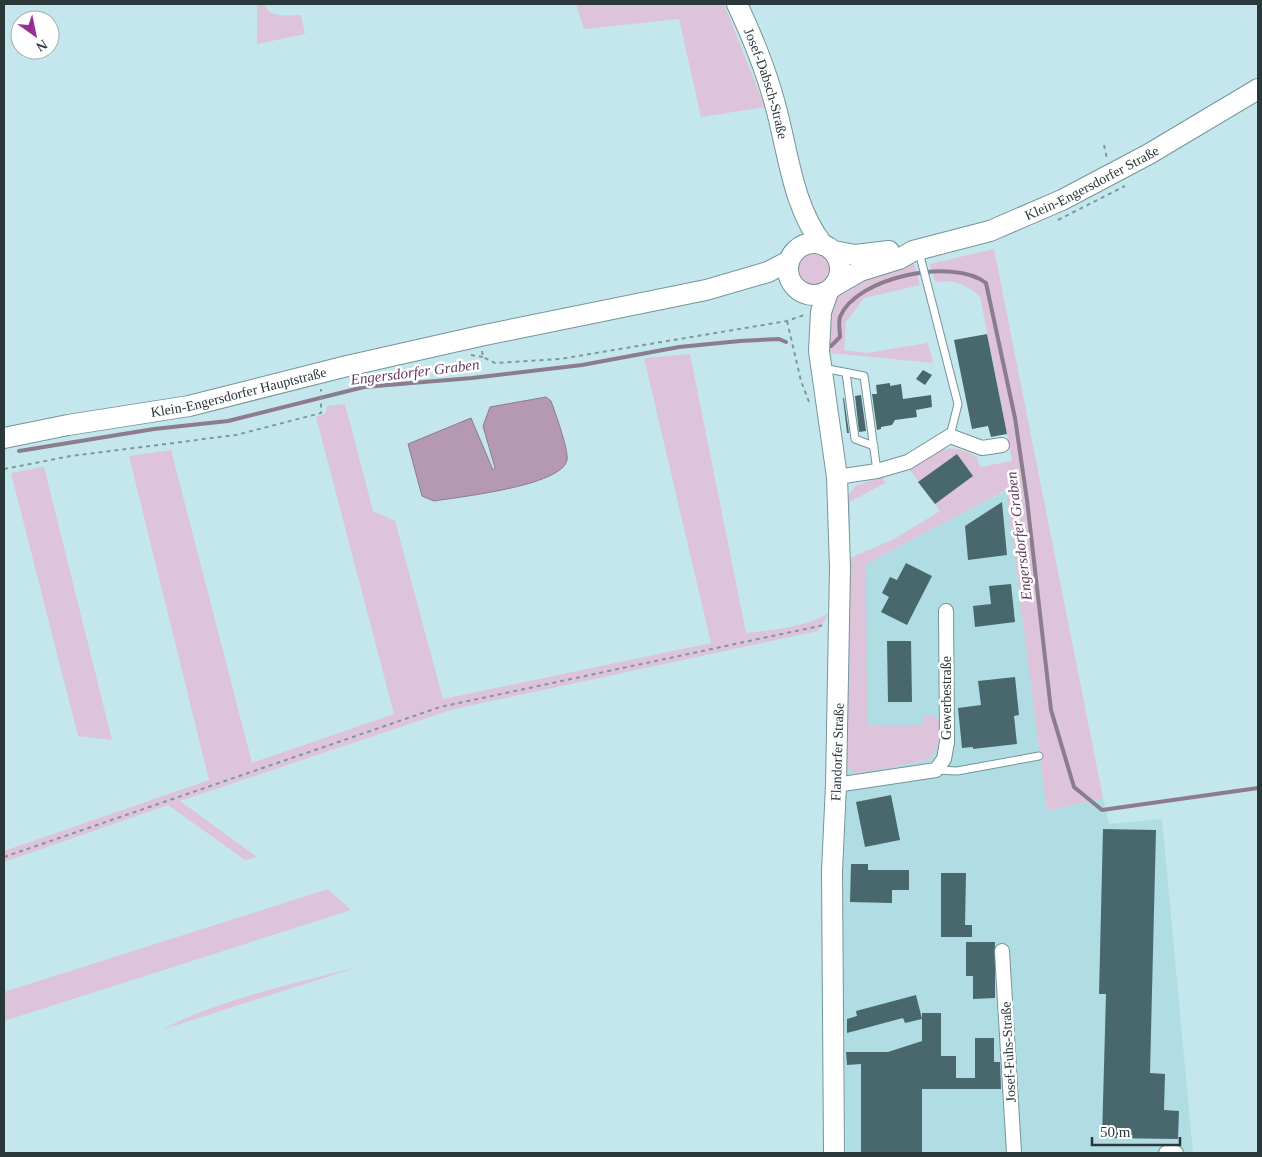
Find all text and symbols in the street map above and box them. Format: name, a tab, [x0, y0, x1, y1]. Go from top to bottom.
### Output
north arrow	[10, 10, 60, 60]
street label: Josef-Dabsch-Straße	[741, 26, 790, 140]
text: N	[33, 36, 50, 55]
street label: Klein-Engersdorfer Straße	[1022, 143, 1162, 223]
water label: Engersdorfer Graben	[349, 356, 480, 388]
street label: Klein-Engersdorfer Hauptstraße	[150, 365, 328, 420]
water label: Engersdorfer Graben	[1003, 471, 1035, 602]
street label: Gewerbestraße	[939, 656, 954, 740]
street label: Flandorfer Straße	[828, 703, 847, 801]
street label: Josef-Fuhs-Straße	[998, 1001, 1019, 1103]
scale bar	[1092, 1114, 1180, 1146]
text: 50 m	[1100, 1124, 1131, 1140]

